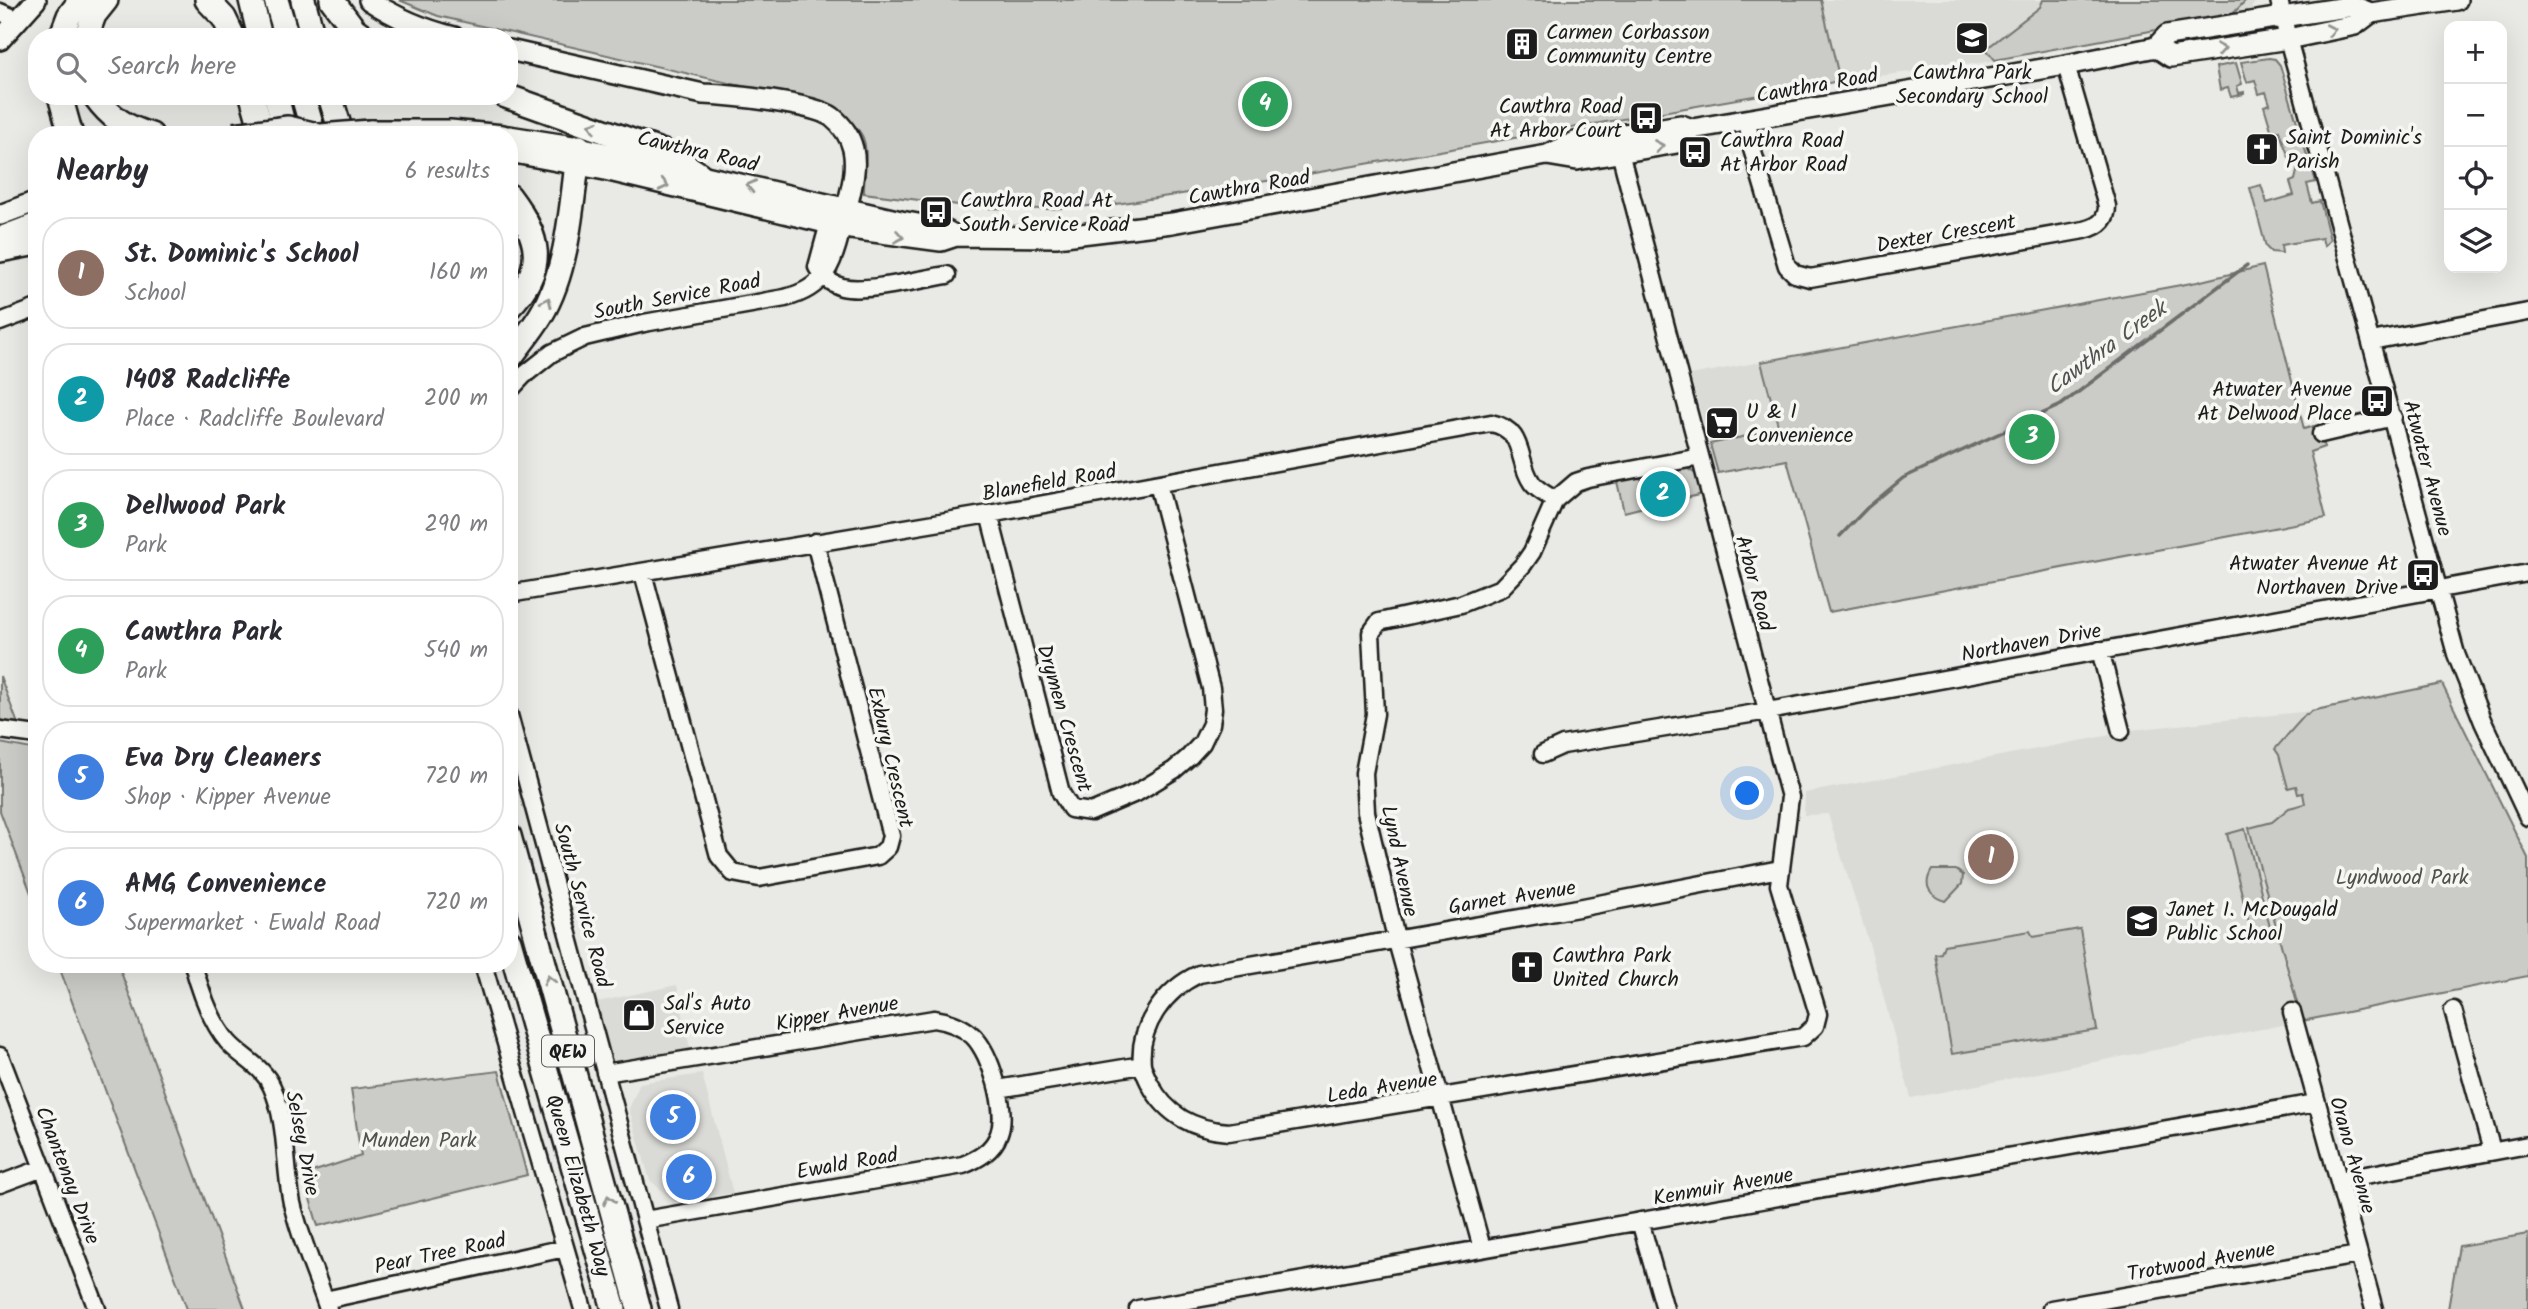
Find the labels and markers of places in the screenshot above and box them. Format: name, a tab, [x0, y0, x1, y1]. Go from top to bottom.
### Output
place label: Carmen Corbasson Community Centre	[1546, 17, 1713, 74]
school or university icon: Cawthra Park Secondary School	[1953, 19, 1991, 57]
building icon: Carmen Corbasson Community Centre	[1503, 25, 1541, 63]
place label: Cawthra Park Secondary School	[1896, 57, 2048, 114]
pin: 4	[1242, 78, 1288, 130]
place label: Cawthra Road At Arbor Court	[1490, 91, 1623, 148]
bus stop icon: Cawthra Road At Arbor Court	[1627, 99, 1665, 137]
place label: Saint Dominic's Parish	[2286, 122, 2422, 179]
place label: Cawthra Road At Arbor Road	[1720, 125, 1848, 182]
church icon: Saint Dominic's Parish	[2243, 130, 2281, 168]
bus stop icon: Cawthra Road At Arbor Road	[1676, 133, 1714, 171]
place label: Cawthra Road At South Service Road	[960, 185, 1130, 242]
bus stop icon: Cawthra Road At South Service Road	[917, 193, 955, 231]
place label: Atwater Avenue At Delwood Place	[2197, 374, 2353, 431]
bus stop icon: Atwater Avenue At Delwood Place	[2358, 382, 2396, 420]
place label: U & I Convenience	[1746, 396, 1854, 453]
supermarket icon: U & I Convenience	[1703, 404, 1741, 442]
pin: 3	[2009, 411, 2055, 463]
pin: 2	[1640, 468, 1686, 520]
place label: Atwater Avenue At Northaven Drive	[2229, 548, 2399, 605]
bus stop icon: Atwater Avenue At Northaven Drive	[2404, 556, 2442, 594]
pin: 1	[1968, 831, 2014, 883]
place label: Janet I. McDougald Public School	[2166, 894, 2338, 951]
school or university icon: Janet I. McDougald Public School	[2123, 902, 2161, 940]
place label: Cawthra Park United Church	[1552, 940, 1679, 997]
church icon: Cawthra Park United Church	[1508, 948, 1546, 986]
place label: Sal's Auto Service	[664, 988, 751, 1045]
shop icon: Sal's Auto Service	[620, 996, 658, 1034]
pin: 5	[650, 1091, 696, 1143]
pin: 6	[666, 1151, 712, 1203]

